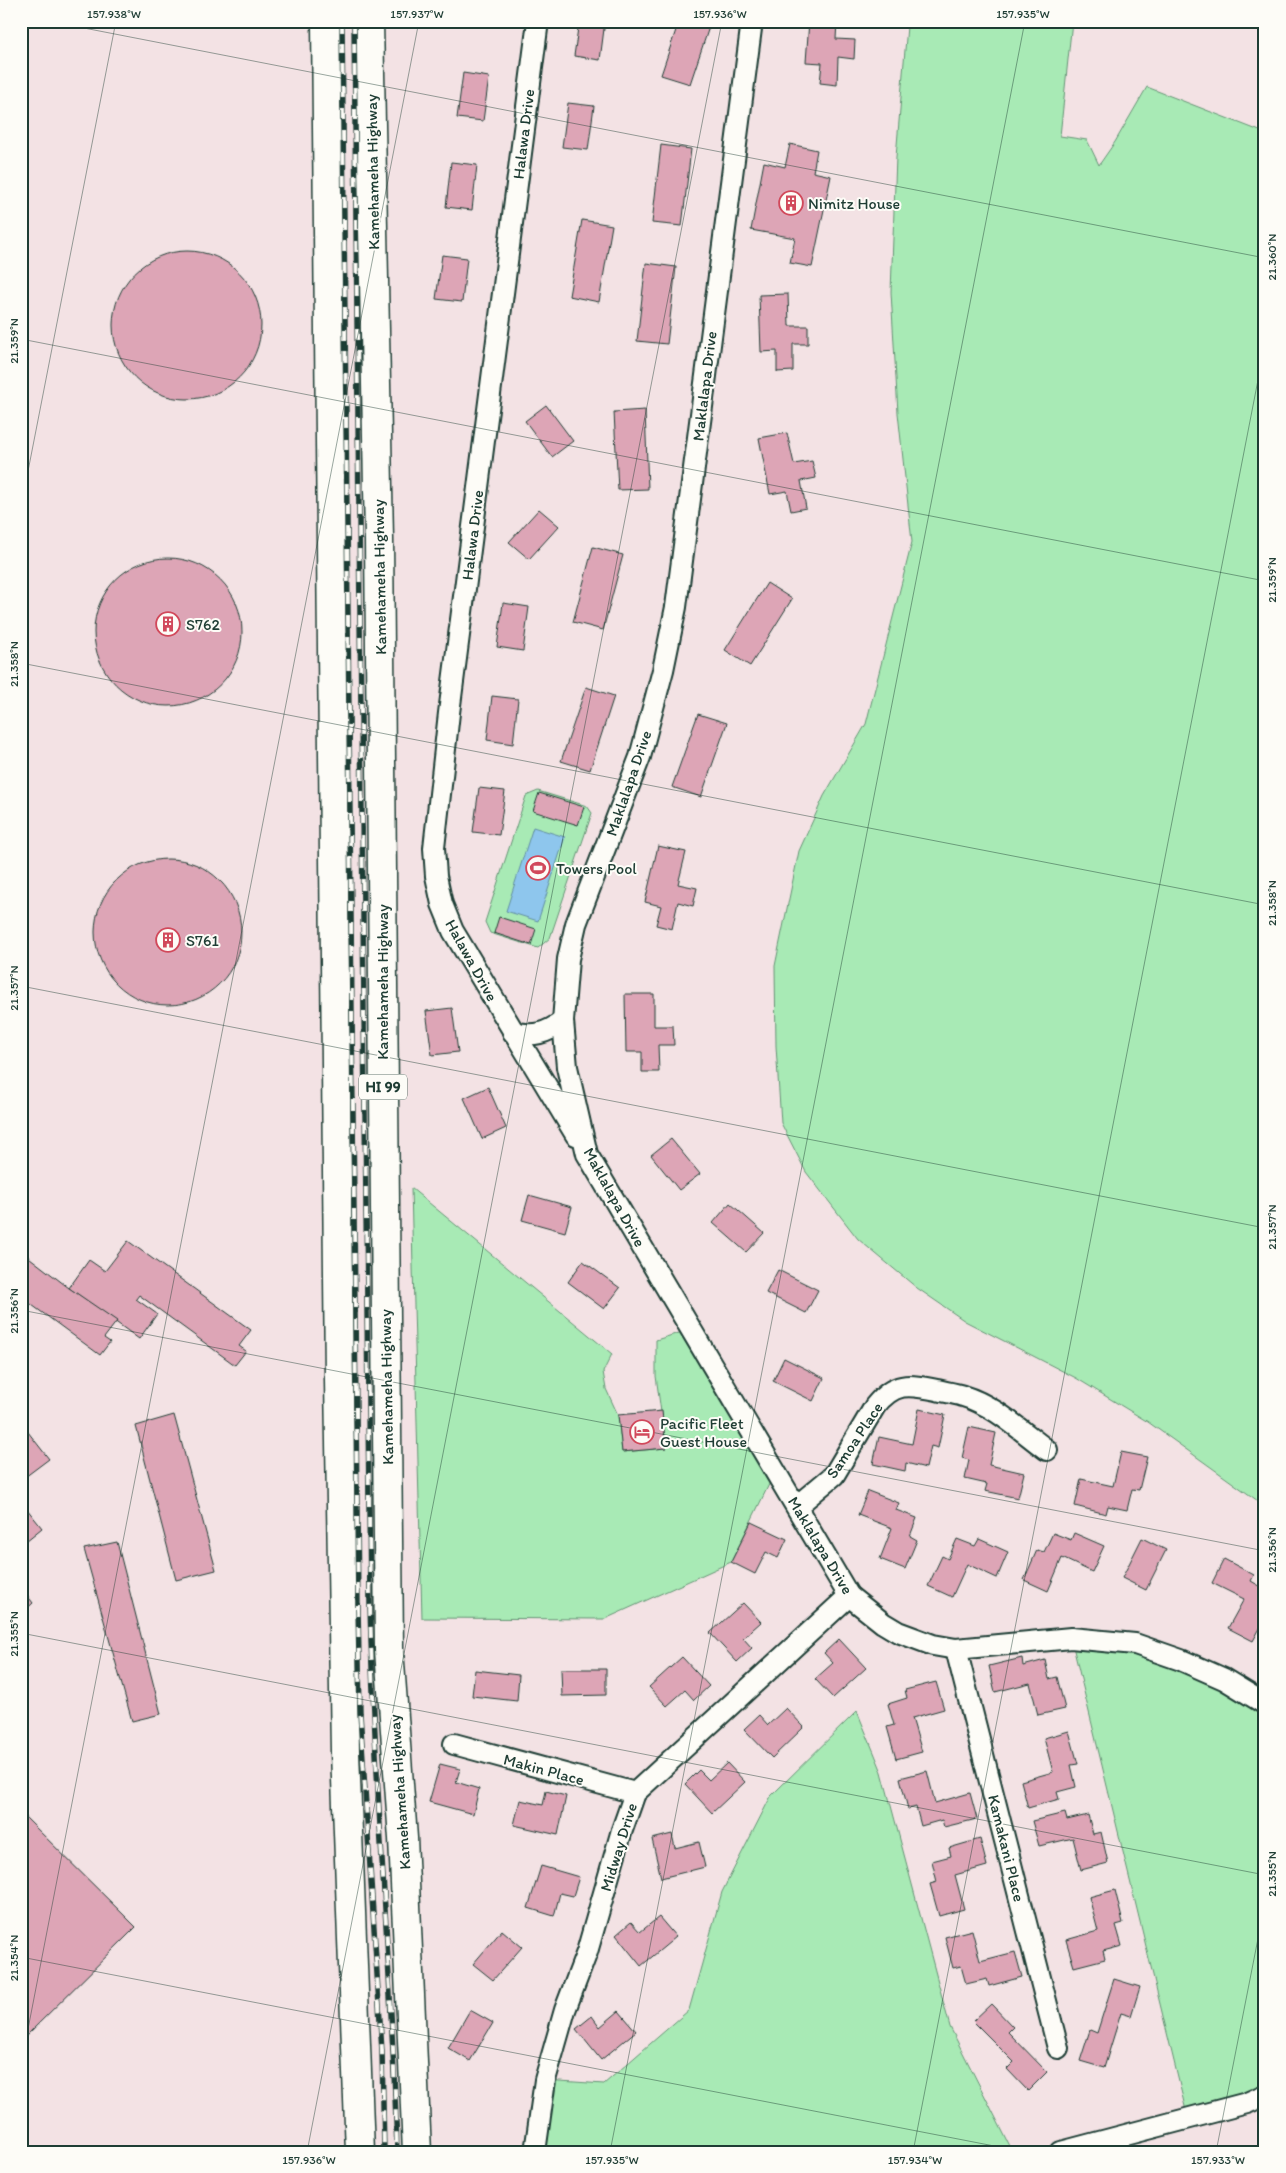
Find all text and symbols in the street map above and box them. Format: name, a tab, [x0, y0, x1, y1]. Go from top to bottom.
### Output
text: 157.938°W	[87, 7, 141, 21]
text: 157.937°W	[390, 7, 444, 21]
text: 157.936°W	[693, 7, 747, 21]
text: 157.935°W	[996, 7, 1050, 21]
street label: Halawa Drive	[509, 88, 538, 180]
street label: Kamehameha Highway	[362, 93, 383, 250]
building icon: Nimitz House	[778, 190, 804, 216]
place label: Nimitz House	[808, 194, 900, 213]
text: 21.360°N	[1265, 234, 1279, 280]
text: 21.359°N	[7, 318, 21, 364]
street label: Maklalapa Drive	[688, 330, 721, 442]
street label: Halawa Drive	[458, 489, 487, 581]
street label: Kamehameha Highway	[369, 498, 390, 655]
text: 21.359°N	[1265, 557, 1279, 603]
building icon: S762	[155, 611, 181, 637]
place label: S762	[186, 615, 220, 634]
text: 21.358°N	[7, 641, 21, 687]
street label: Maklalapa Drive	[601, 727, 656, 839]
sports icon: Towers Pool	[525, 855, 551, 881]
place label: Towers Pool	[556, 859, 637, 878]
text: 21.358°N	[1265, 880, 1279, 926]
street label: Kamehameha Highway	[373, 904, 392, 1060]
street label: Halawa Drive	[441, 916, 502, 1004]
building icon: S761	[155, 927, 181, 953]
place label: S761	[186, 931, 219, 950]
text: 21.357°N	[7, 965, 21, 1011]
road number: HI 99	[359, 1074, 407, 1100]
street label: Maklalapa Drive	[579, 1144, 650, 1250]
text: 21.357°N	[1265, 1204, 1279, 1250]
text: 21.356°N	[7, 1288, 21, 1334]
street label: Kamehameha Highway	[376, 1308, 397, 1465]
street label: Samoa Place	[822, 1399, 887, 1482]
place label: Pacific Fleet Guest House	[660, 1414, 747, 1451]
hotel icon: Pacific Fleet Guest House	[629, 1419, 655, 1445]
street label: Maklalapa Drive	[784, 1493, 857, 1598]
text: 21.356°N	[1265, 1527, 1279, 1573]
text: 21.355°N	[7, 1611, 21, 1657]
street label: Kamehameha Highway	[385, 1713, 414, 1870]
street label: Makin Place	[502, 1750, 586, 1789]
street label: Kamakani Place	[984, 1793, 1029, 1904]
street label: Midway Drive	[596, 1801, 641, 1894]
text: 21.355°N	[1265, 1851, 1279, 1897]
text: 21.354°N	[7, 1935, 21, 1981]
text: 157.936°W	[282, 2153, 336, 2167]
text: 157.935°W	[585, 2153, 639, 2167]
text: 157.934°W	[888, 2153, 942, 2167]
text: 157.933°W	[1191, 2153, 1245, 2167]

